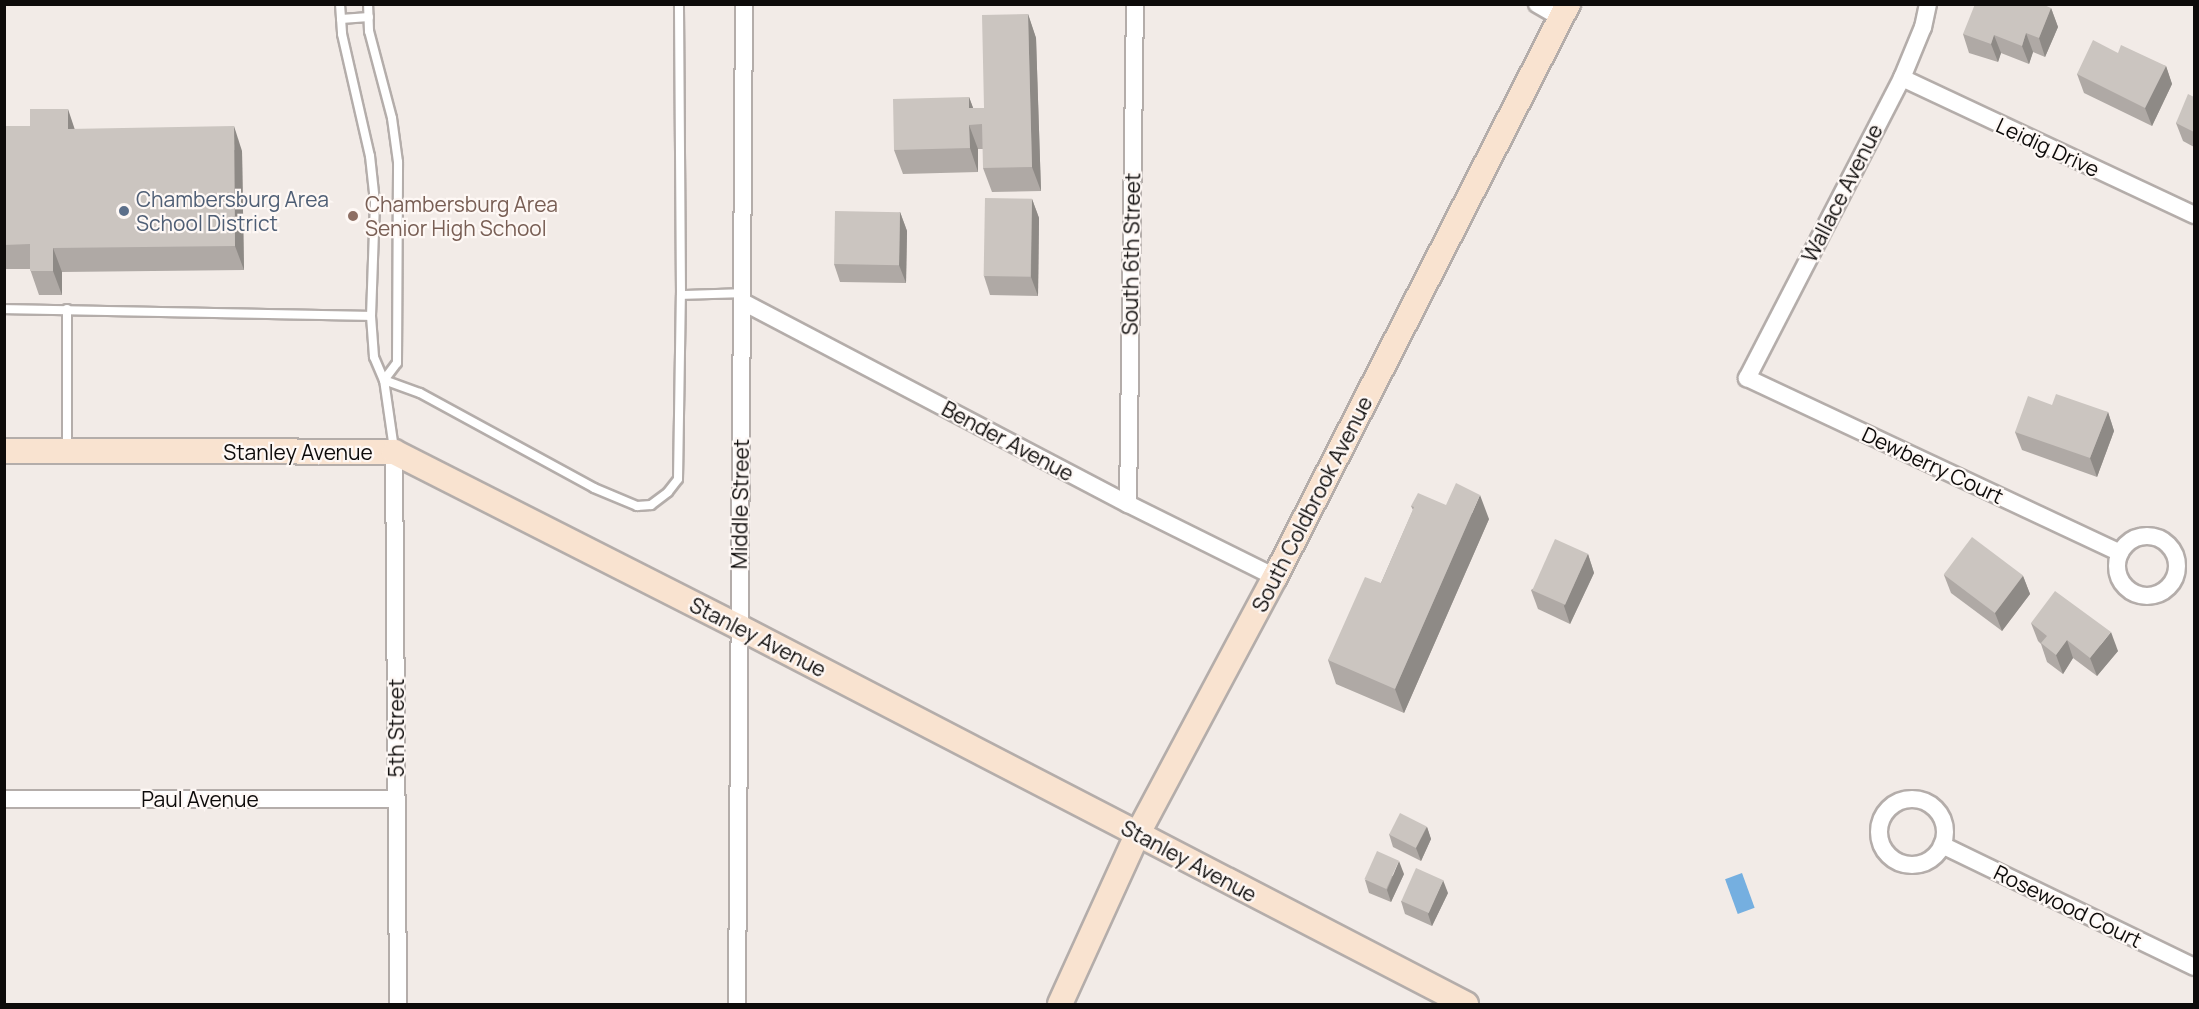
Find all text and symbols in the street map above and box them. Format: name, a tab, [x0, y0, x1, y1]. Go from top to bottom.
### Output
street label: Leidig Drive	[1992, 112, 2104, 182]
street label: Wallace Avenue	[1796, 120, 1888, 266]
street label: South 6th Street	[1117, 172, 1145, 336]
place label: Chambersburg Area School District	[136, 186, 329, 236]
place label: Chambersburg Area Senior High School	[365, 191, 558, 241]
marker: Chambersburg Area School District	[117, 204, 131, 218]
marker: Chambersburg Area Senior High School	[346, 209, 360, 223]
street label: South Coldbrook Avenue	[1247, 392, 1377, 616]
street label: Bender Avenue	[938, 396, 1078, 486]
street label: Dewberry Court	[1858, 421, 2008, 509]
street label: Stanley Avenue	[223, 439, 373, 465]
street label: Middle Street	[726, 439, 754, 569]
street label: Stanley Avenue	[686, 592, 830, 682]
street label: 5th Street	[383, 679, 409, 777]
street label: Paul Avenue	[141, 786, 259, 812]
street label: Stanley Avenue	[1117, 815, 1261, 907]
street label: Rosewood Court	[1990, 859, 2146, 953]

